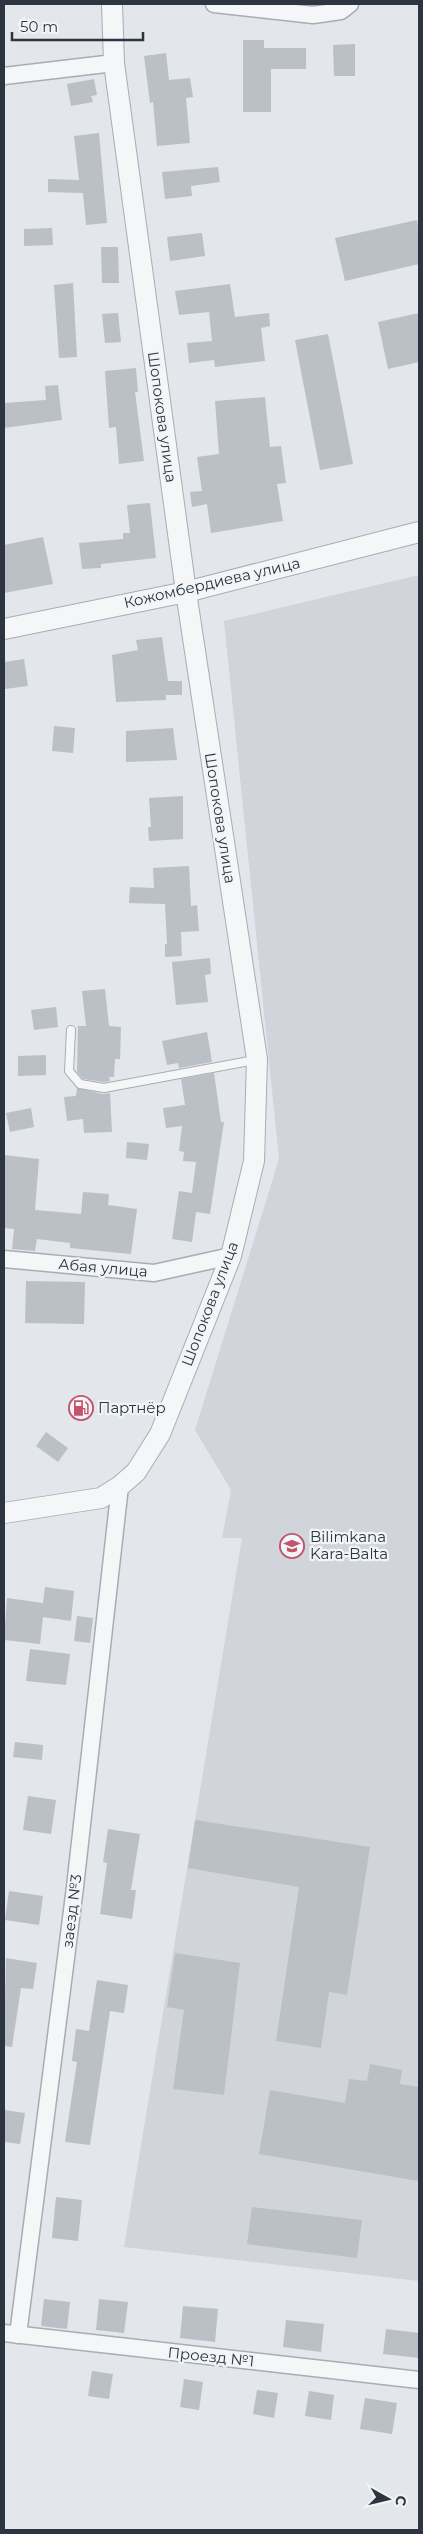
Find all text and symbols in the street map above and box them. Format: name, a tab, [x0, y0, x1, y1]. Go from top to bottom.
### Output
scale bar	[12, 10, 144, 42]
text: 50 m	[20, 17, 58, 36]
street label: Шопокова улица	[144, 350, 181, 484]
street label: Кожомбердиева улица	[122, 553, 302, 612]
street label: Шопокова улица	[201, 751, 240, 885]
street label: Шопокова улица	[177, 1239, 242, 1369]
street label: Абая улица	[58, 1254, 148, 1281]
fuel station icon: Партнёр	[68, 1395, 94, 1421]
place label: Партнёр	[98, 1398, 166, 1417]
place label: Bilimkana Kara-Balta	[310, 1527, 388, 1563]
school or university icon: Bilimkana Kara-Balta	[279, 1533, 305, 1559]
street label: заезд №3	[58, 1873, 85, 1949]
street label: Проезд №1	[167, 2343, 255, 2370]
north arrow	[363, 2474, 413, 2524]
text: С	[391, 2495, 410, 2507]

